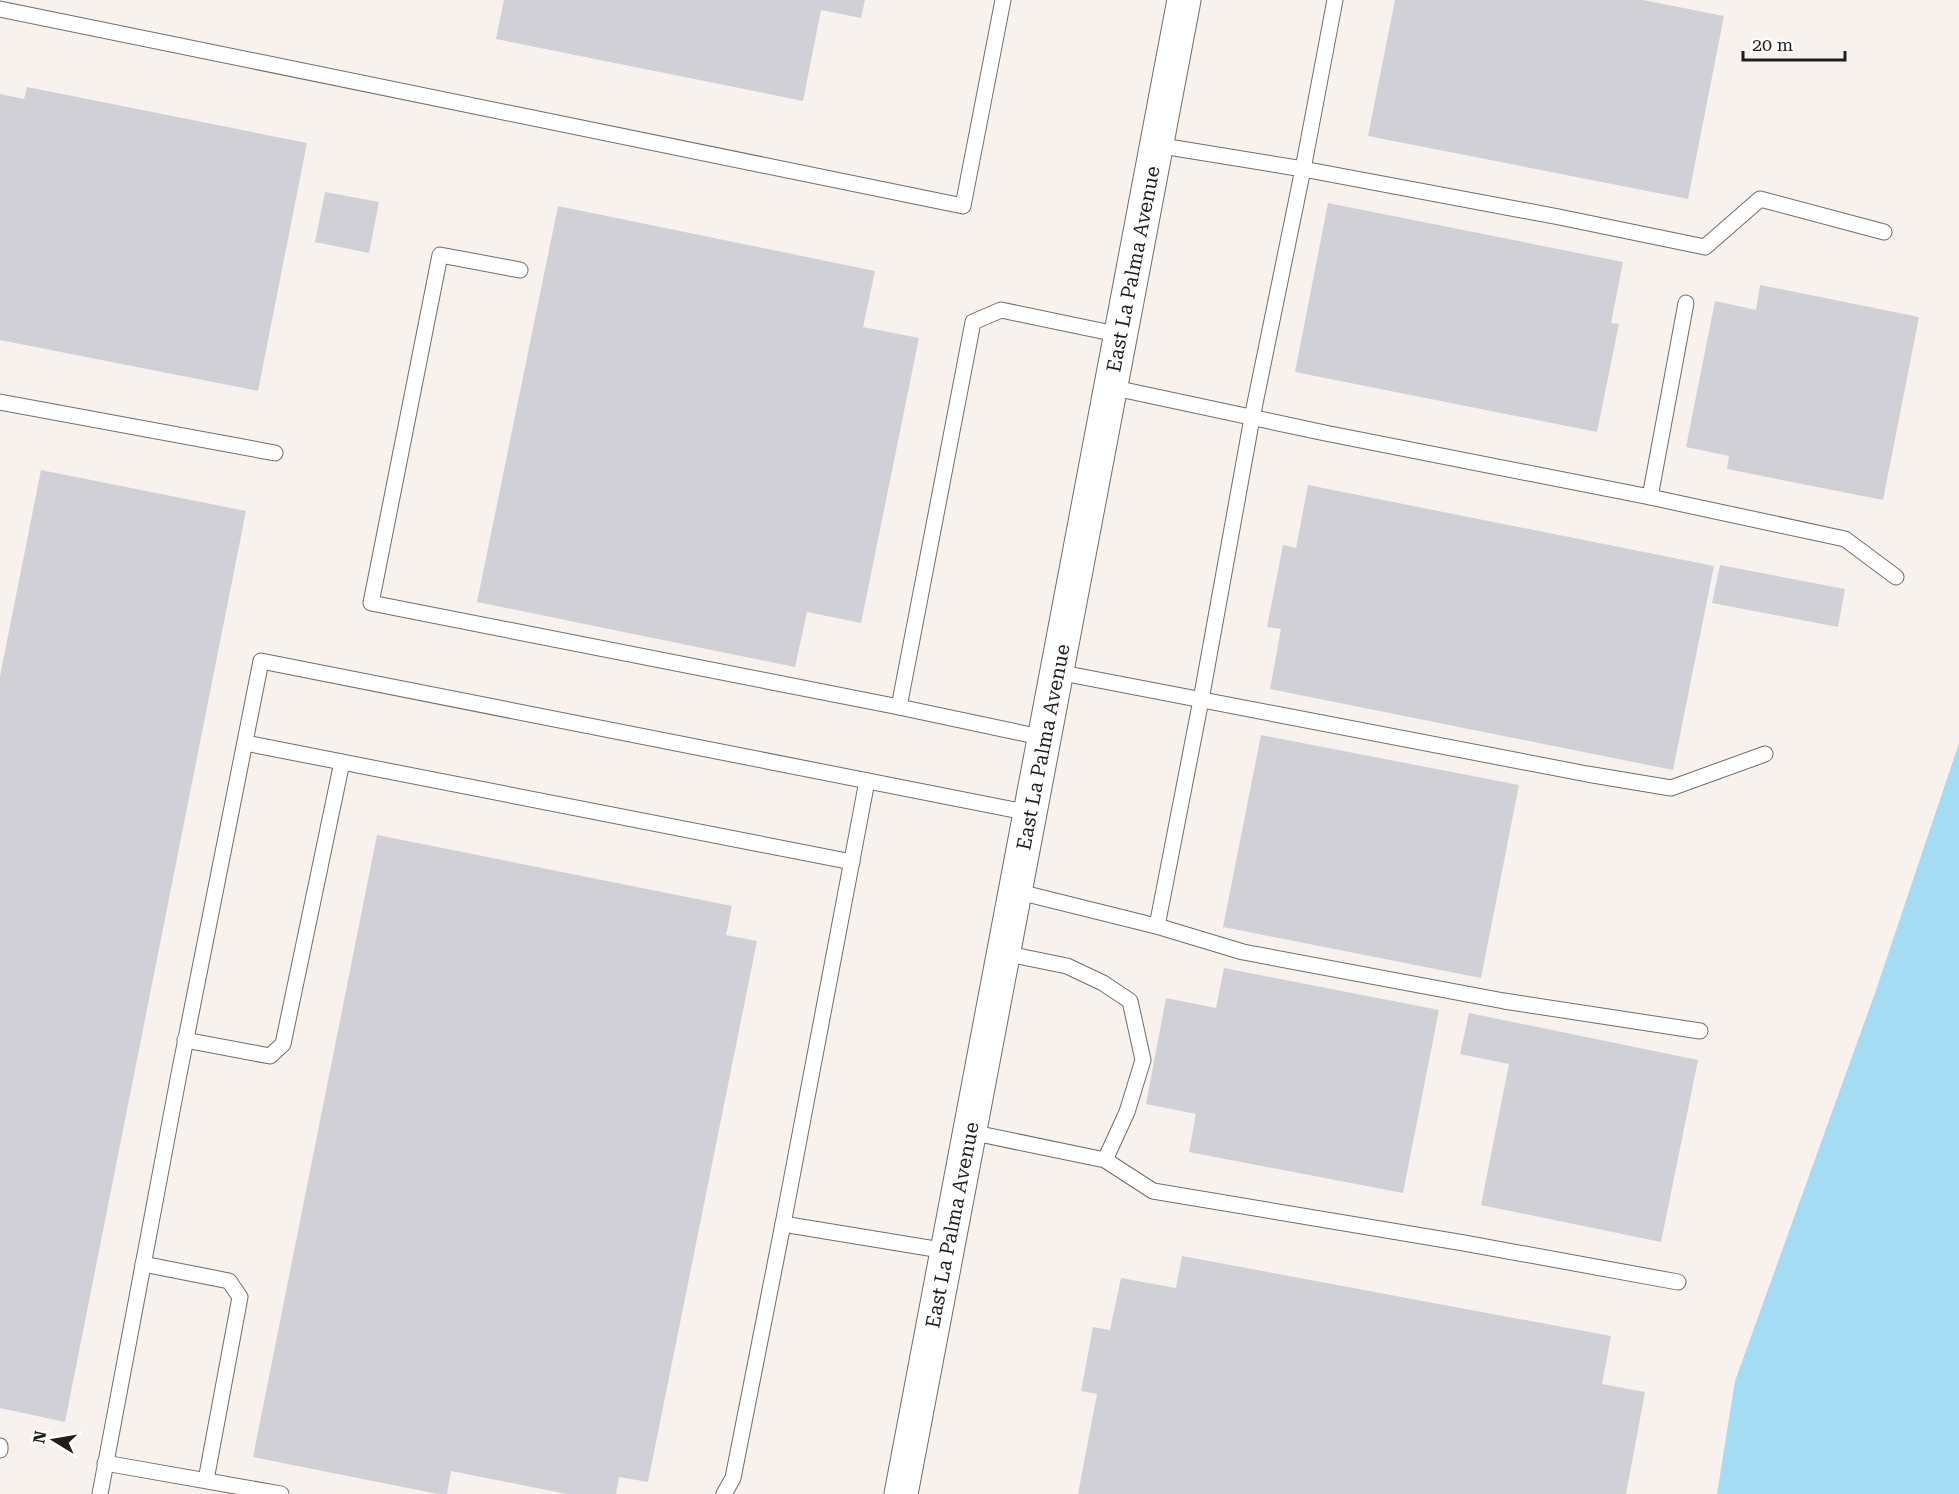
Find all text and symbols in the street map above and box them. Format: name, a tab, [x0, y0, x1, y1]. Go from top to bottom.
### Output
scale bar	[1743, 24, 1845, 62]
text: 20 m	[1752, 34, 1793, 55]
street label: East La Palma Avenue	[1101, 164, 1165, 374]
street label: East La Palma Avenue	[1011, 642, 1075, 852]
street label: East La Palma Avenue	[920, 1120, 984, 1330]
north arrow	[24, 1410, 84, 1470]
text: N	[29, 1429, 50, 1445]

